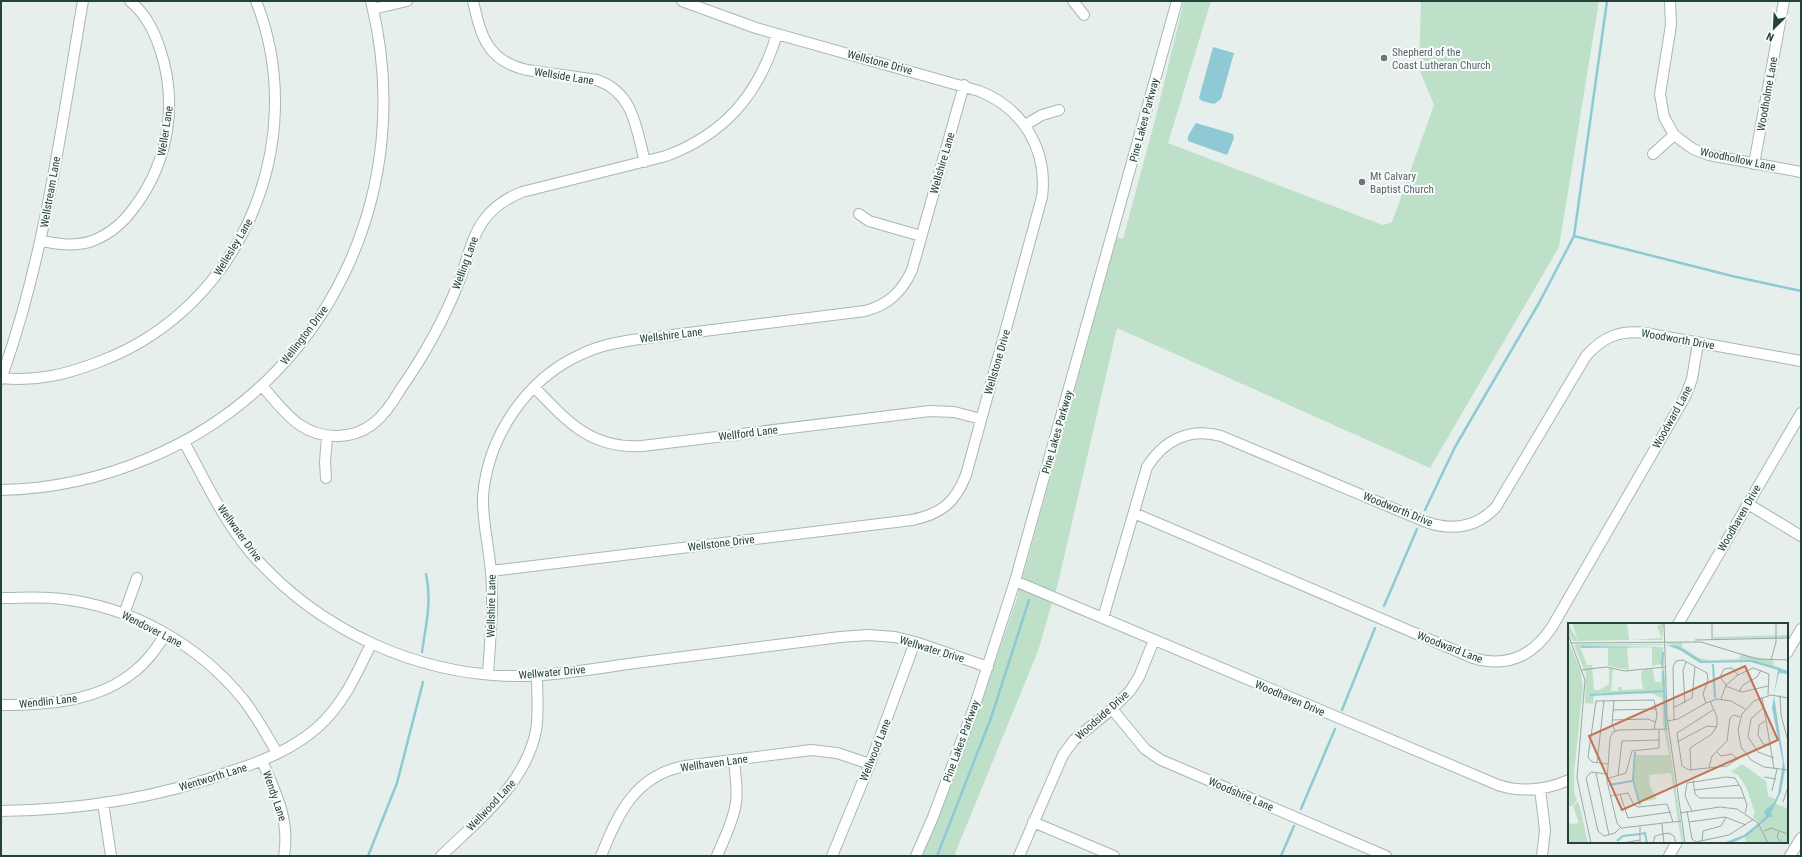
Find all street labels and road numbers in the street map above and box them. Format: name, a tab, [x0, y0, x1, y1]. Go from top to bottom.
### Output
street label: Wellstone Drive	[846, 48, 914, 77]
street label: Woodholme Lane	[1755, 56, 1780, 132]
street label: Wellside Lane	[533, 65, 595, 88]
street label: Pine Lakes Parkway	[1127, 76, 1162, 163]
street label: Weller Lane	[155, 105, 176, 157]
street label: Wellshire Lane	[928, 131, 957, 195]
street label: Woodhollow Lane	[1699, 145, 1777, 174]
street label: Wellstream Lane	[38, 155, 63, 229]
street label: Wellesley Lane	[211, 216, 256, 278]
street label: Welling Lane	[450, 235, 481, 291]
street label: Wellington Drive	[278, 303, 331, 367]
street label: Wellshire Lane	[639, 325, 703, 346]
street label: Woodworth Drive	[1640, 327, 1716, 352]
street label: Wellstone Drive	[982, 328, 1013, 396]
street label: Woodward Lane	[1650, 384, 1695, 451]
street label: Pine Lakes Parkway	[1039, 389, 1076, 475]
street label: Wellford Lane	[718, 423, 778, 444]
street label: Woodhaven Drive	[1715, 483, 1764, 554]
street label: Woodworth Drive	[1361, 490, 1435, 529]
street label: Wellwater Drive	[215, 502, 265, 564]
street label: Wellstone Drive	[687, 533, 755, 554]
street label: Wellshire Lane	[484, 574, 499, 638]
street label: Wendover Lane	[119, 609, 184, 650]
street label: Woodward Lane	[1415, 629, 1485, 666]
street label: Wellwater Drive	[898, 633, 966, 666]
street label: Wellwater Drive	[518, 663, 586, 682]
street label: Woodhaven Drive	[1253, 678, 1327, 719]
street label: Woodside Drive	[1073, 688, 1132, 743]
street label: Wendlin Lane	[19, 692, 78, 711]
street label: Pine Lakes Parkway	[941, 698, 982, 784]
street label: Wellwood Lane	[857, 717, 894, 783]
street label: Wellhaven Lane	[680, 752, 748, 775]
street label: Wentworth Lane	[178, 761, 249, 794]
street label: Wendy Lane	[260, 769, 289, 823]
street label: Woodshire Lane	[1206, 775, 1275, 814]
street label: Wellwood Lane	[464, 777, 518, 834]

